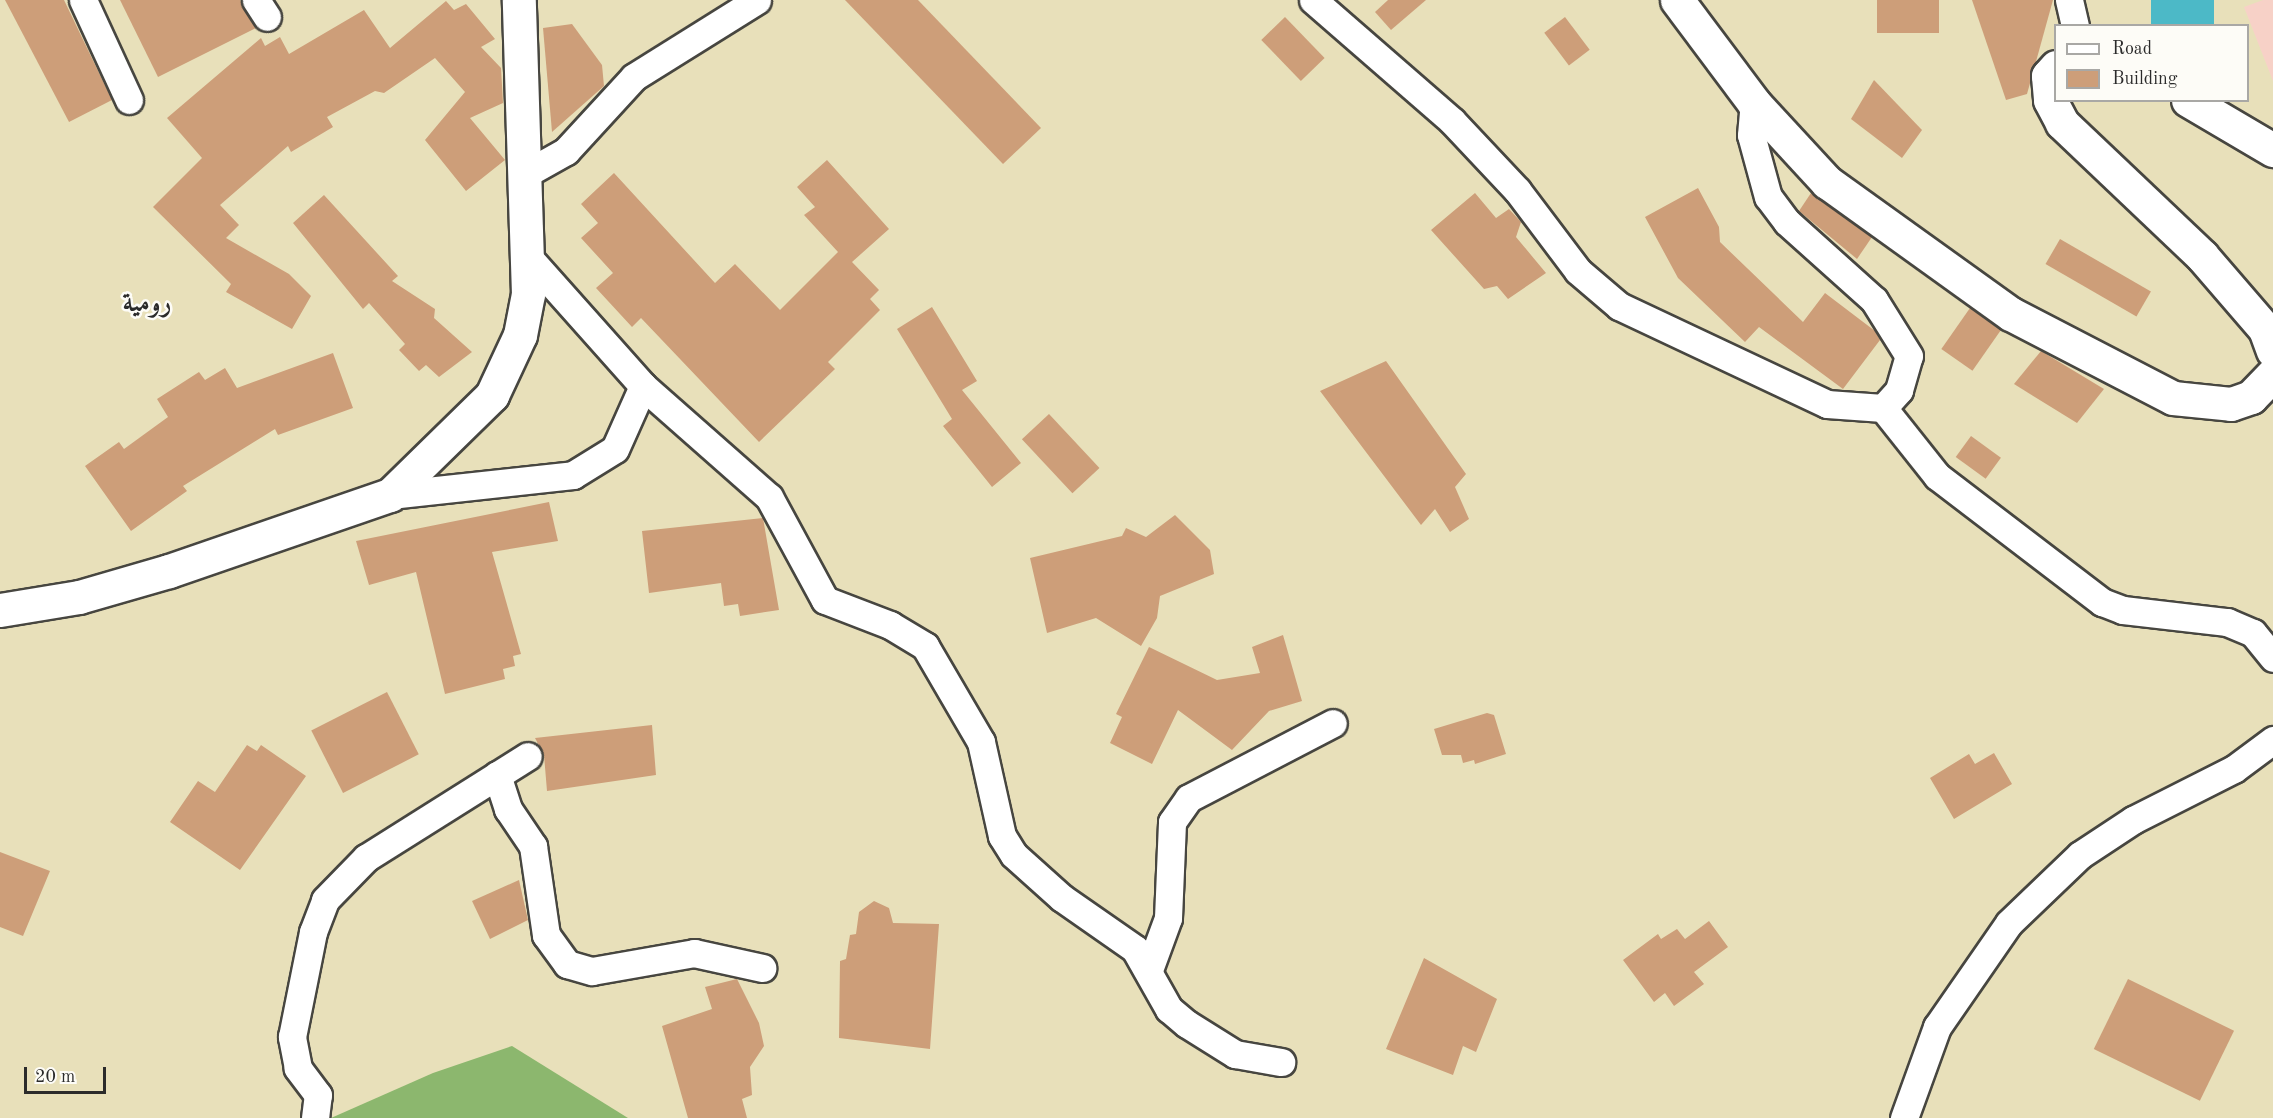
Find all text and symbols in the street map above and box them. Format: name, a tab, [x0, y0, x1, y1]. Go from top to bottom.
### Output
legend	[2054, 24, 2249, 102]
text: Road	[2112, 40, 2152, 58]
text: Building	[2112, 70, 2177, 88]
district label: رومية	[123, 288, 171, 320]
scale bar	[27, 1055, 110, 1093]
text: 20 m	[35, 1068, 75, 1086]

